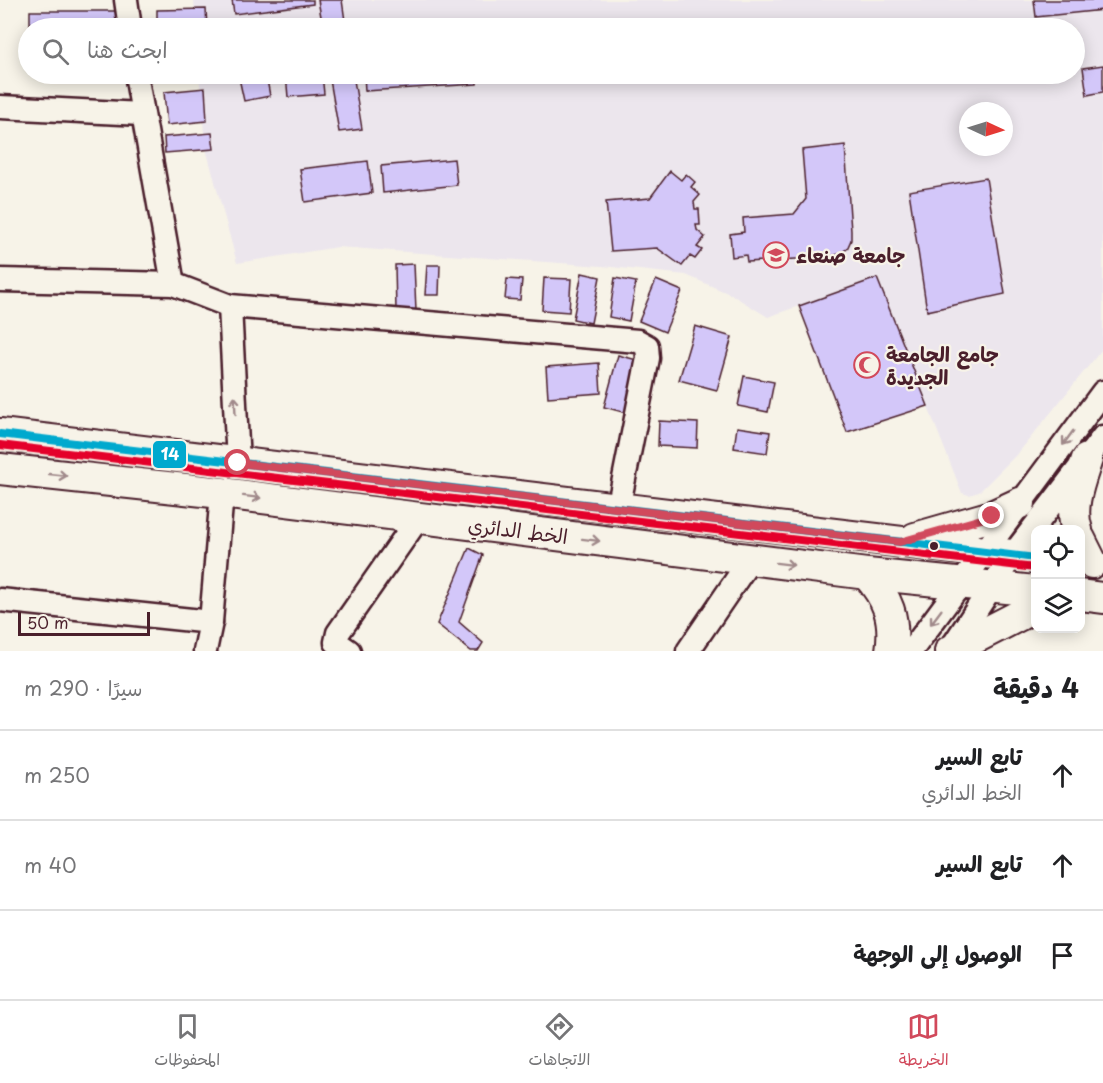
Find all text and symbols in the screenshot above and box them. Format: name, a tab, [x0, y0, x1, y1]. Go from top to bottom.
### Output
search box	[18, 18, 1085, 84]
text: ابحث هنا	[87, 32, 168, 65]
icon: search	[39, 35, 72, 68]
north arrow	[959, 102, 1013, 156]
school or university icon: جامعة صنعاء	[761, 240, 791, 270]
place label: جامعة صنعاء	[796, 240, 905, 270]
place label: جامع الجامعة الجديدة	[886, 339, 999, 392]
mosque icon: جامع الجامعة الجديدة	[852, 350, 882, 380]
one-way arrow	[229, 395, 240, 415]
one-way arrow	[1062, 430, 1074, 446]
line badge: 14	[152, 440, 187, 469]
text: 14	[161, 441, 179, 465]
route start	[224, 449, 250, 475]
one-way arrow	[48, 470, 68, 481]
one-way arrow	[242, 492, 261, 503]
route end	[978, 502, 1004, 528]
street label: الخط الدائري	[466, 509, 570, 552]
map controls	[1031, 525, 1085, 633]
button: locate	[1031, 525, 1085, 579]
one-way arrow	[581, 534, 601, 545]
unlabelled marker	[928, 540, 940, 552]
one-way arrow	[774, 559, 794, 570]
button: layers	[1031, 579, 1085, 633]
scale bar	[18, 609, 150, 636]
one-way arrow	[930, 609, 943, 625]
text: 50 m	[27, 610, 68, 634]
text: 4 دقيقة	[993, 668, 1079, 707]
text: سيرًا · 290 m	[24, 673, 142, 703]
text: تابع السير	[937, 739, 1022, 772]
icon: ahead	[1046, 759, 1079, 792]
text: 250 m	[24, 760, 90, 790]
text: الخط الدائري	[922, 777, 1022, 807]
text: تابع السير	[937, 846, 1022, 879]
icon: ahead	[1046, 849, 1079, 882]
text: 40 m	[24, 850, 77, 880]
text: الوصول إلى الوجهة	[853, 936, 1022, 969]
icon: arrive	[1046, 939, 1079, 972]
tab: المحفوظات	[154, 1010, 220, 1074]
tab: الاتجاهات	[529, 1010, 590, 1074]
tab: الخريطة	[899, 1010, 949, 1074]

